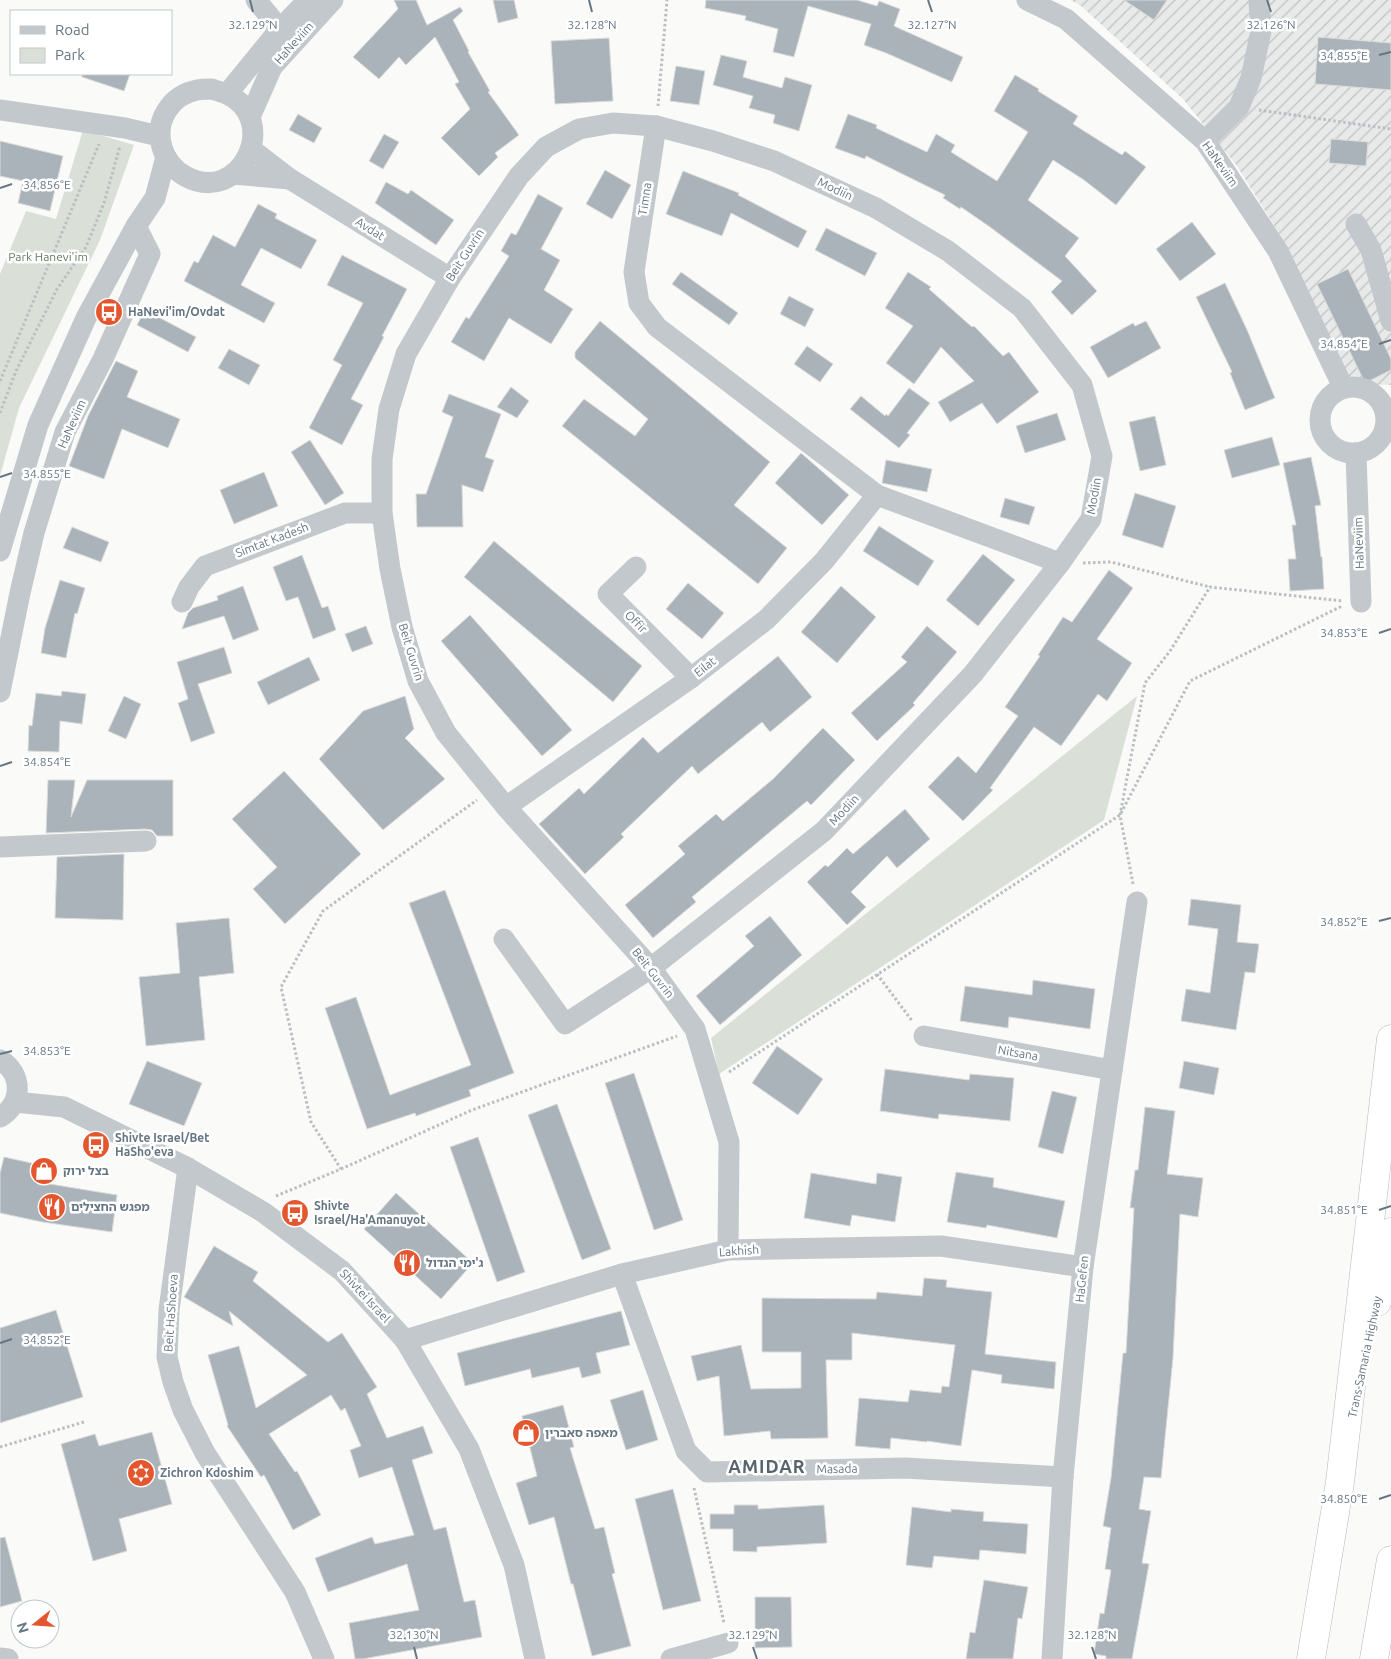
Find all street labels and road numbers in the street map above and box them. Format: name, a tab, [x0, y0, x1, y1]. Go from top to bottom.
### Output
street label: HaNeviim	[271, 19, 316, 66]
street label: HaNeviim	[1200, 139, 1241, 189]
street label: Modiin	[816, 175, 855, 202]
street label: Timna	[635, 181, 654, 216]
street label: Avdat	[354, 215, 387, 243]
street label: Beit Guvrin	[443, 226, 486, 283]
street label: HaNeviim	[55, 398, 88, 450]
street label: Modiin	[1084, 476, 1103, 515]
street label: HaNeviim	[1351, 517, 1366, 569]
street label: Simtat Kadesh	[234, 520, 310, 559]
street label: Offir	[623, 608, 650, 636]
street label: Beit Guvrin	[397, 621, 426, 682]
street label: Eilat	[691, 654, 718, 679]
street label: Modiin	[826, 792, 861, 828]
street label: Beit Guvrin	[630, 945, 677, 1000]
street label: Nitsana	[997, 1043, 1039, 1062]
street label: Lakhish	[718, 1243, 759, 1258]
street label: HaGefen	[1073, 1255, 1090, 1303]
street label: Shivtei Israel	[338, 1266, 393, 1325]
street label: Beit HaShoeva	[161, 1274, 180, 1352]
street label: Trans-Samaria Highway	[1345, 1295, 1384, 1419]
street label: Masada	[816, 1462, 858, 1475]

